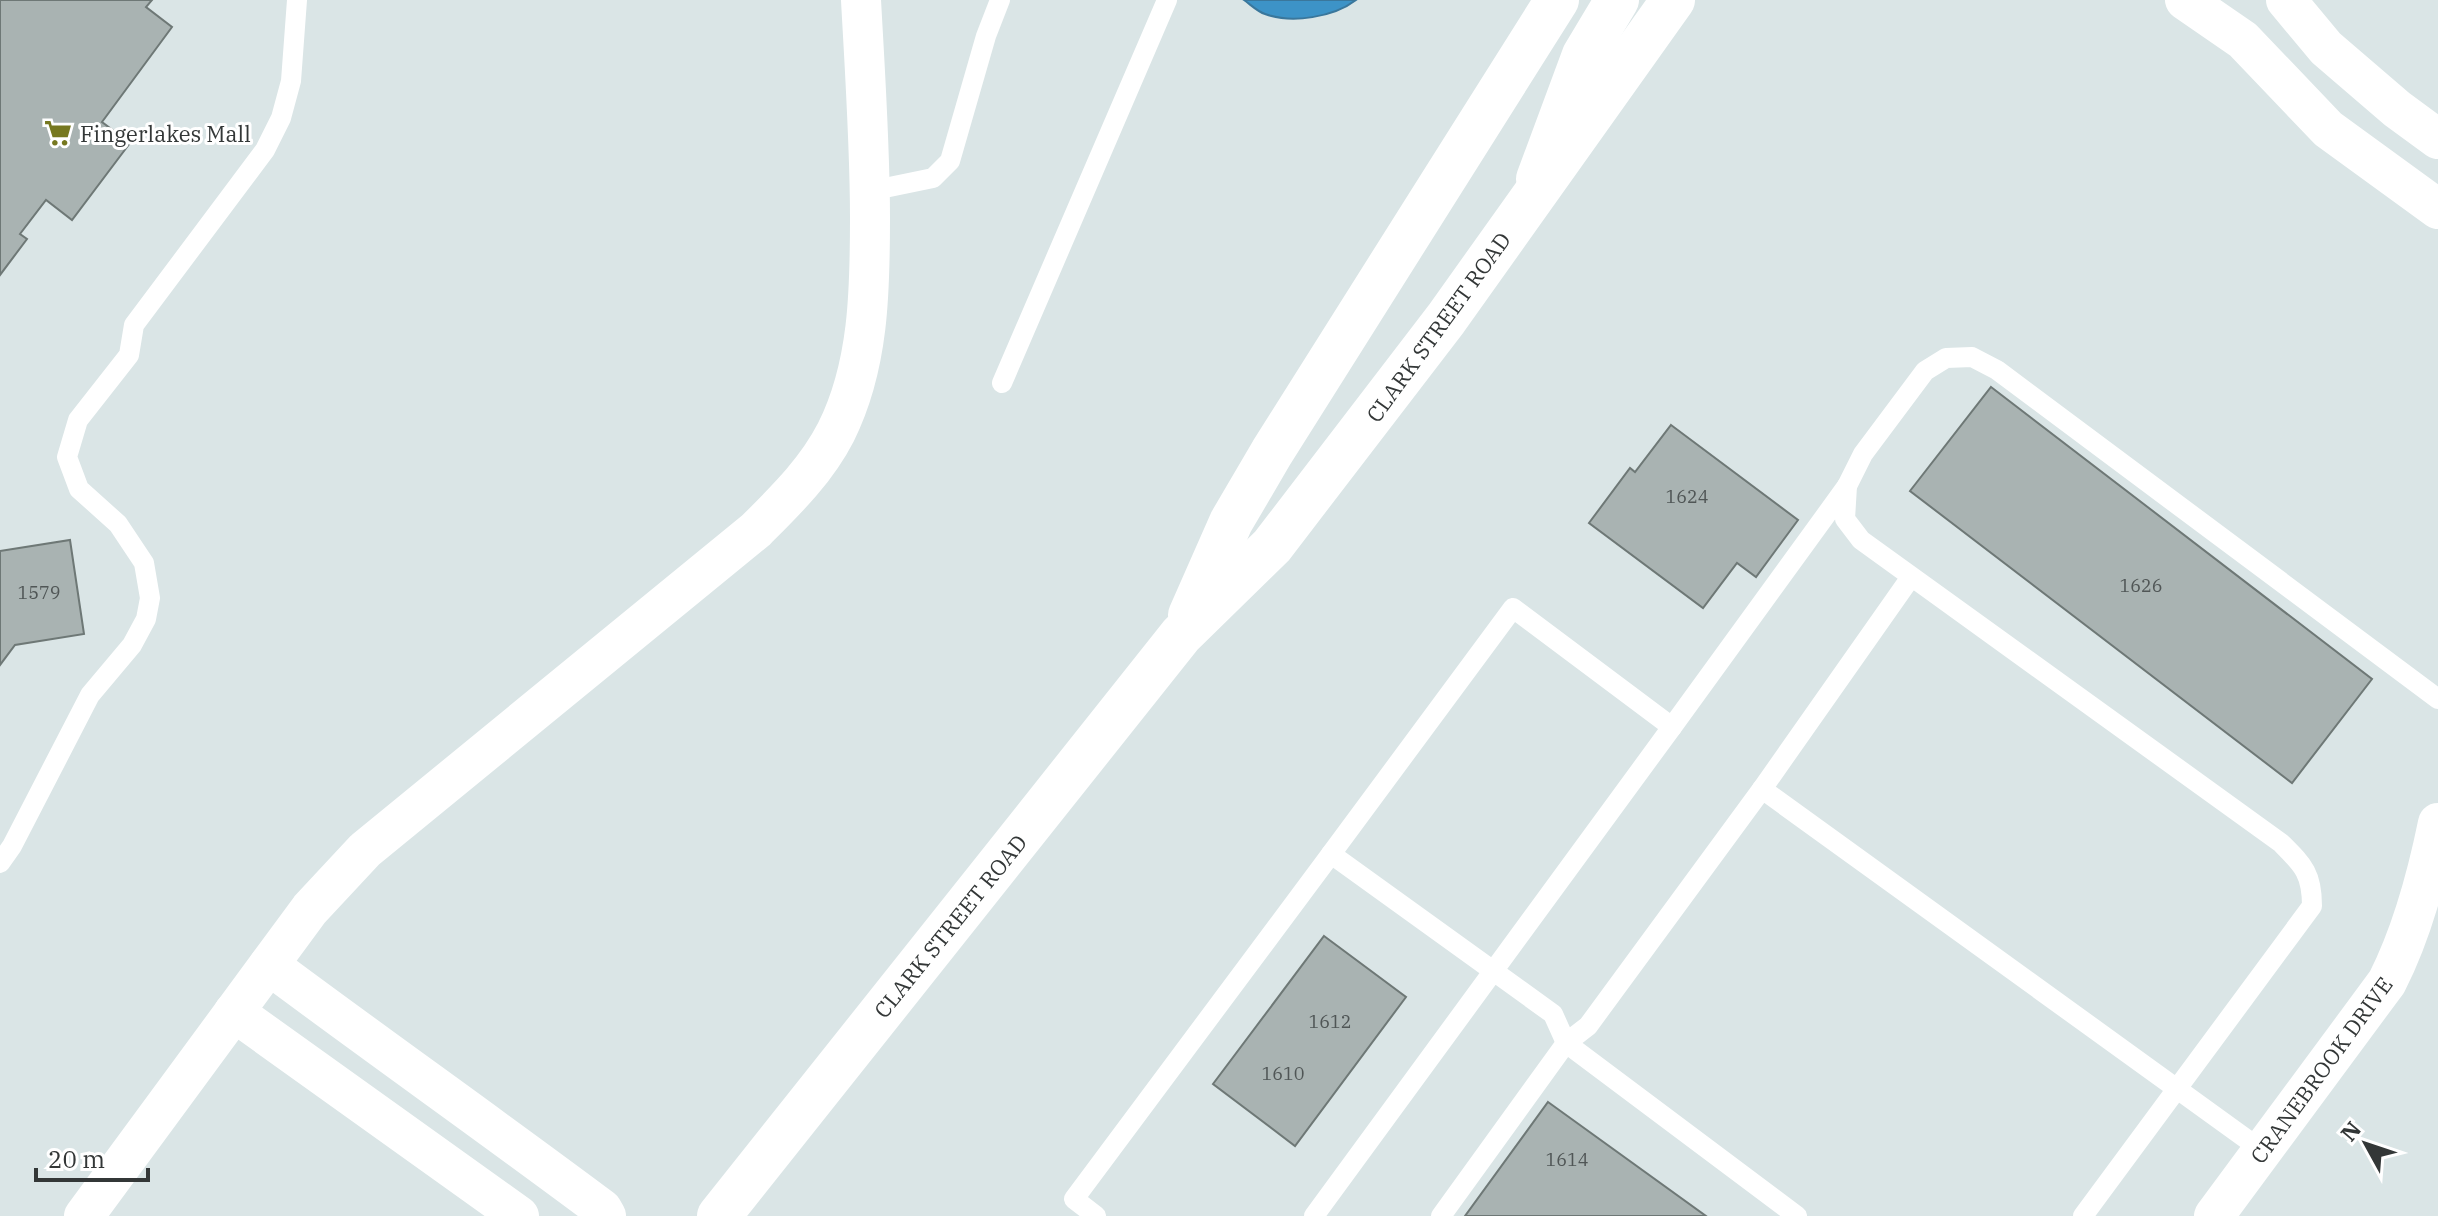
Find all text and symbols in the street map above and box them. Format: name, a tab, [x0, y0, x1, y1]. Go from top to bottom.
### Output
supermarket icon: Fingerlakes Mall	[43, 118, 73, 148]
place label: Fingerlakes Mall	[80, 119, 251, 148]
street label: CLARK STREET ROAD	[1359, 226, 1517, 428]
house number: 1624	[1665, 485, 1709, 508]
house number: 1626	[2119, 574, 2163, 597]
house number: 1579	[17, 581, 61, 604]
street label: CLARK STREET ROAD	[867, 828, 1033, 1024]
street label: CRANEBROOK DRIVE	[2245, 972, 2397, 1168]
house number: 1612	[1308, 1010, 1352, 1033]
house number: 1610	[1261, 1062, 1305, 1085]
north arrow	[2326, 1104, 2406, 1184]
scale bar	[36, 1132, 148, 1182]
text: 20 m	[48, 1143, 105, 1175]
house number: 1614	[1545, 1148, 1589, 1171]

